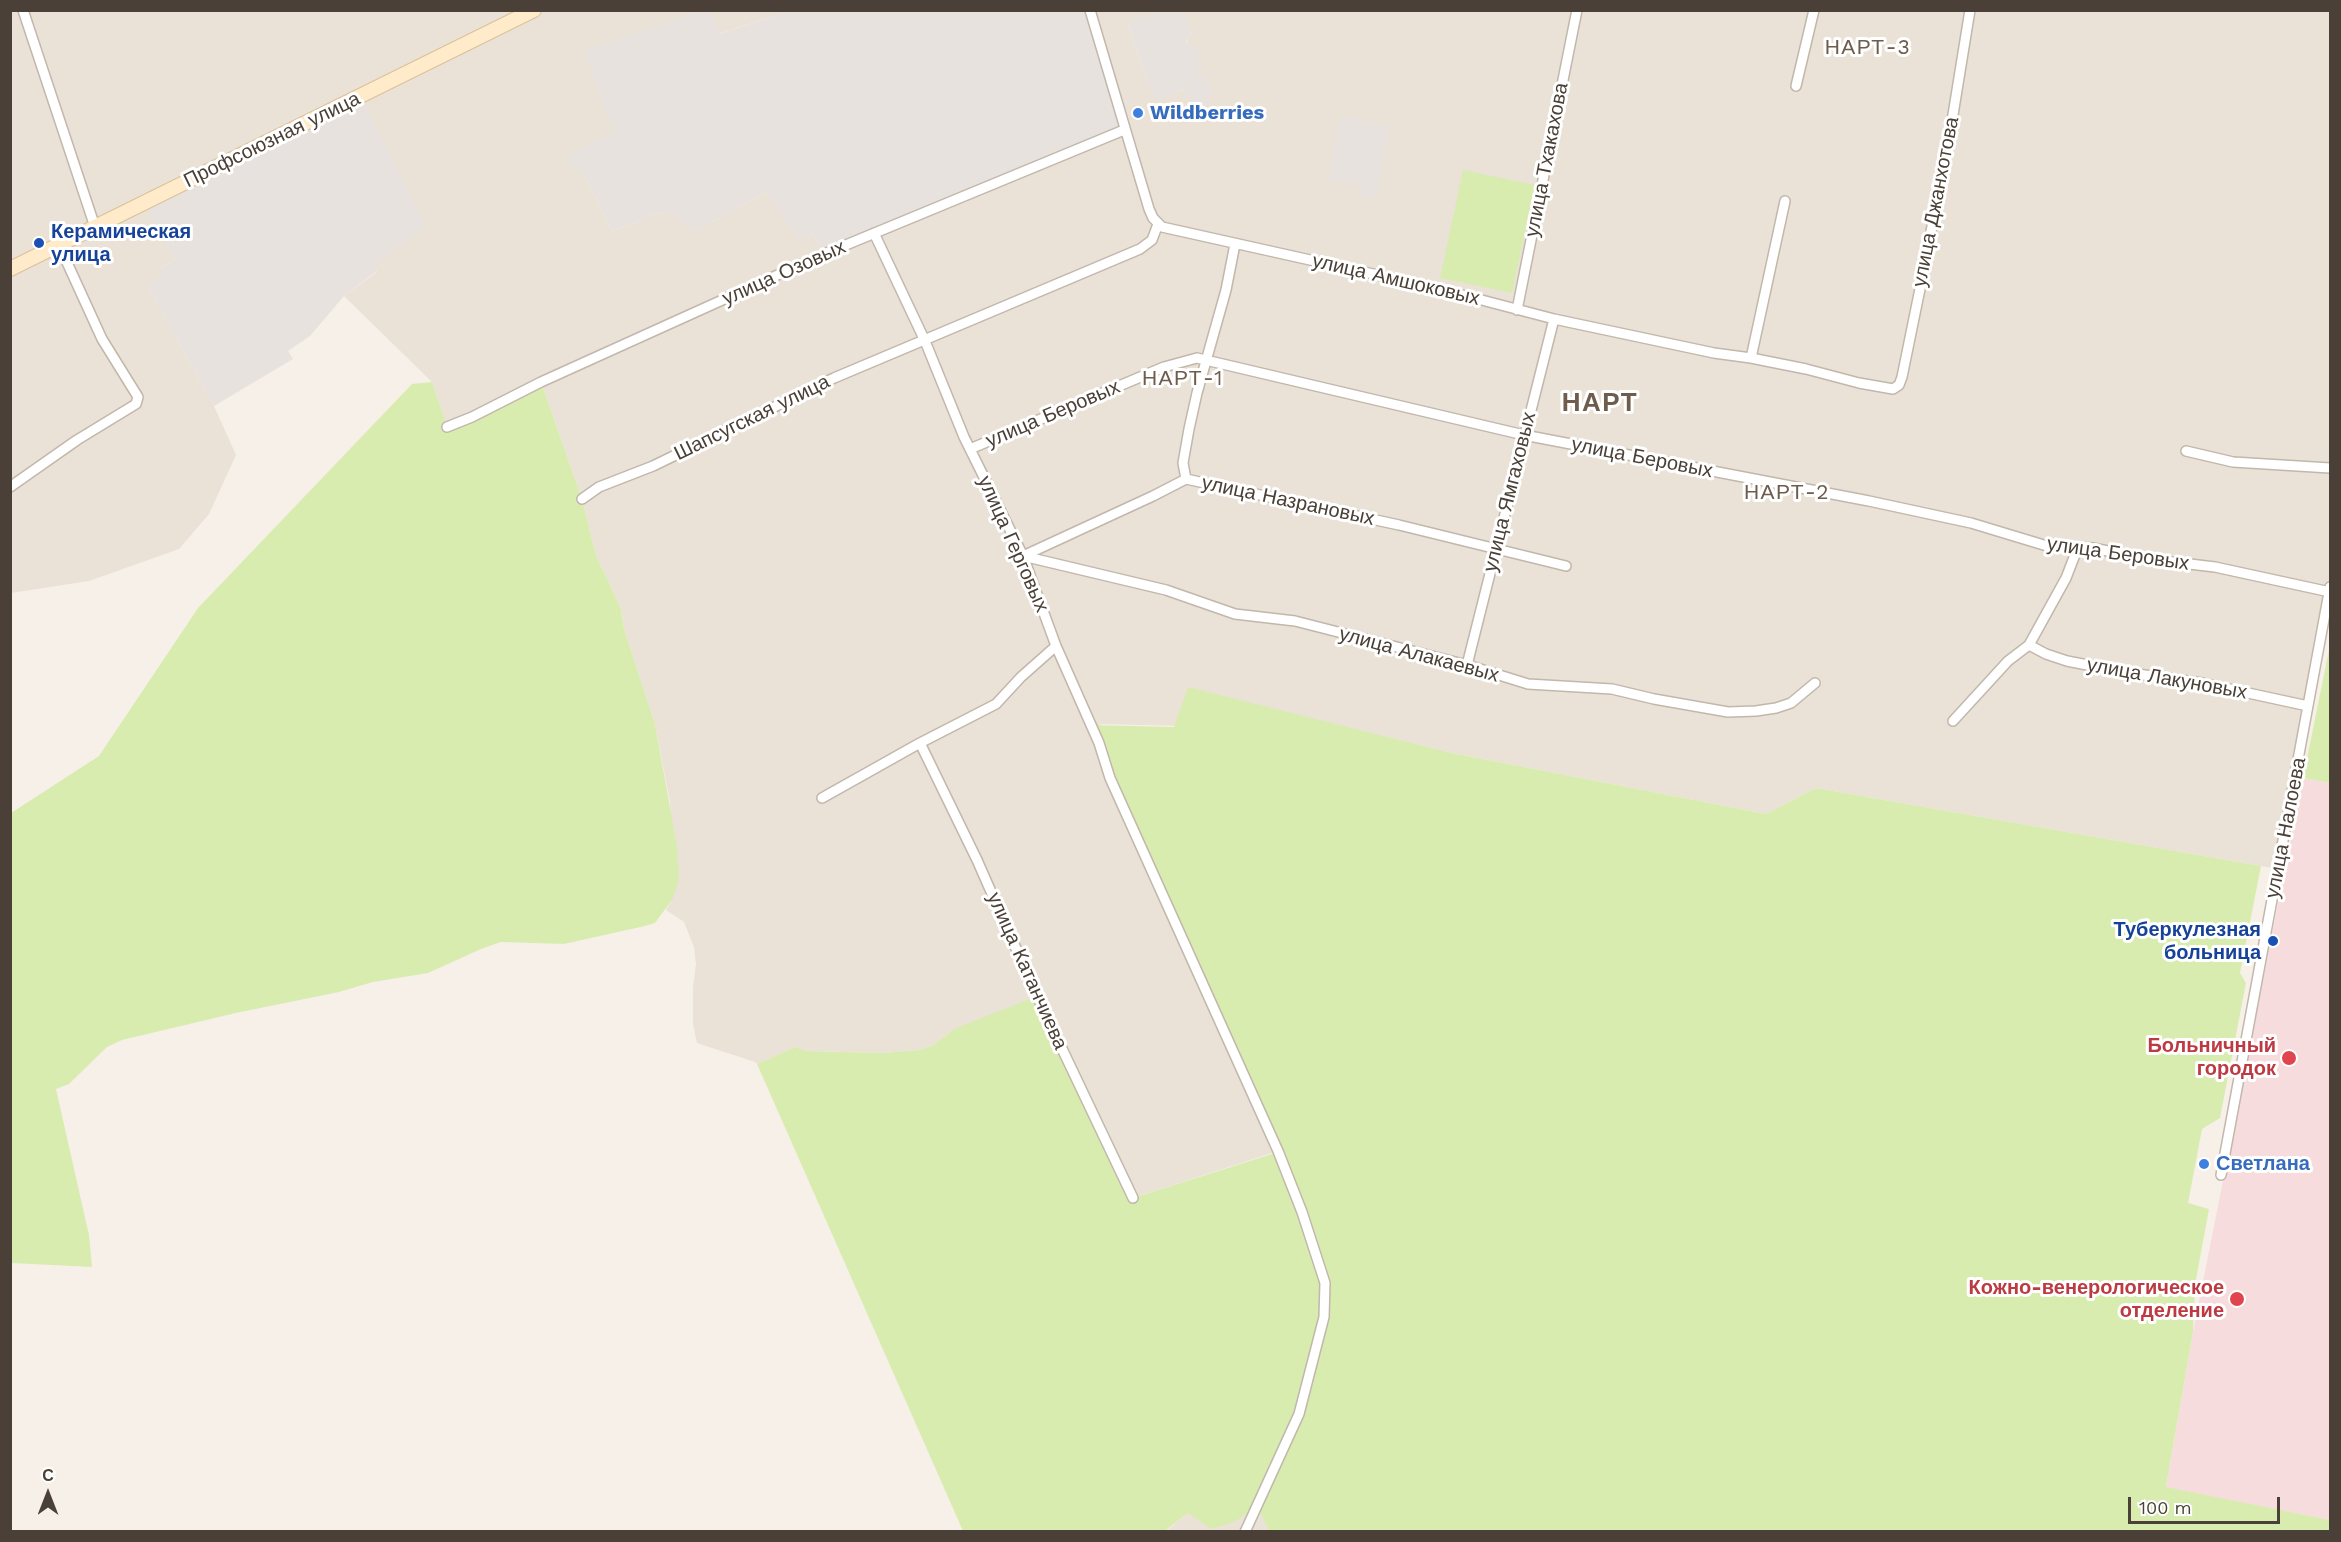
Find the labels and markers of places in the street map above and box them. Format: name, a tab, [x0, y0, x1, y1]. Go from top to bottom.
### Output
place label: Wildberries	[1150, 101, 1264, 125]
marker: Wildberries	[1131, 106, 1145, 120]
place label: Керамическая улица	[51, 220, 191, 267]
marker: Керамическая улица	[32, 236, 46, 250]
place label: Туберкулезная больница	[2113, 918, 2261, 965]
marker: Туберкулезная больница	[2266, 934, 2280, 948]
place label: Больничный городок	[2147, 1034, 2276, 1081]
marker: Больничный городок	[2280, 1049, 2298, 1067]
place label: Светлана	[2216, 1152, 2310, 1176]
marker: Светлана	[2197, 1157, 2211, 1171]
place label: Кожно-венерологическое отделение	[1969, 1276, 2224, 1323]
marker: Кожно-венерологическое отделение	[2228, 1290, 2246, 1308]

